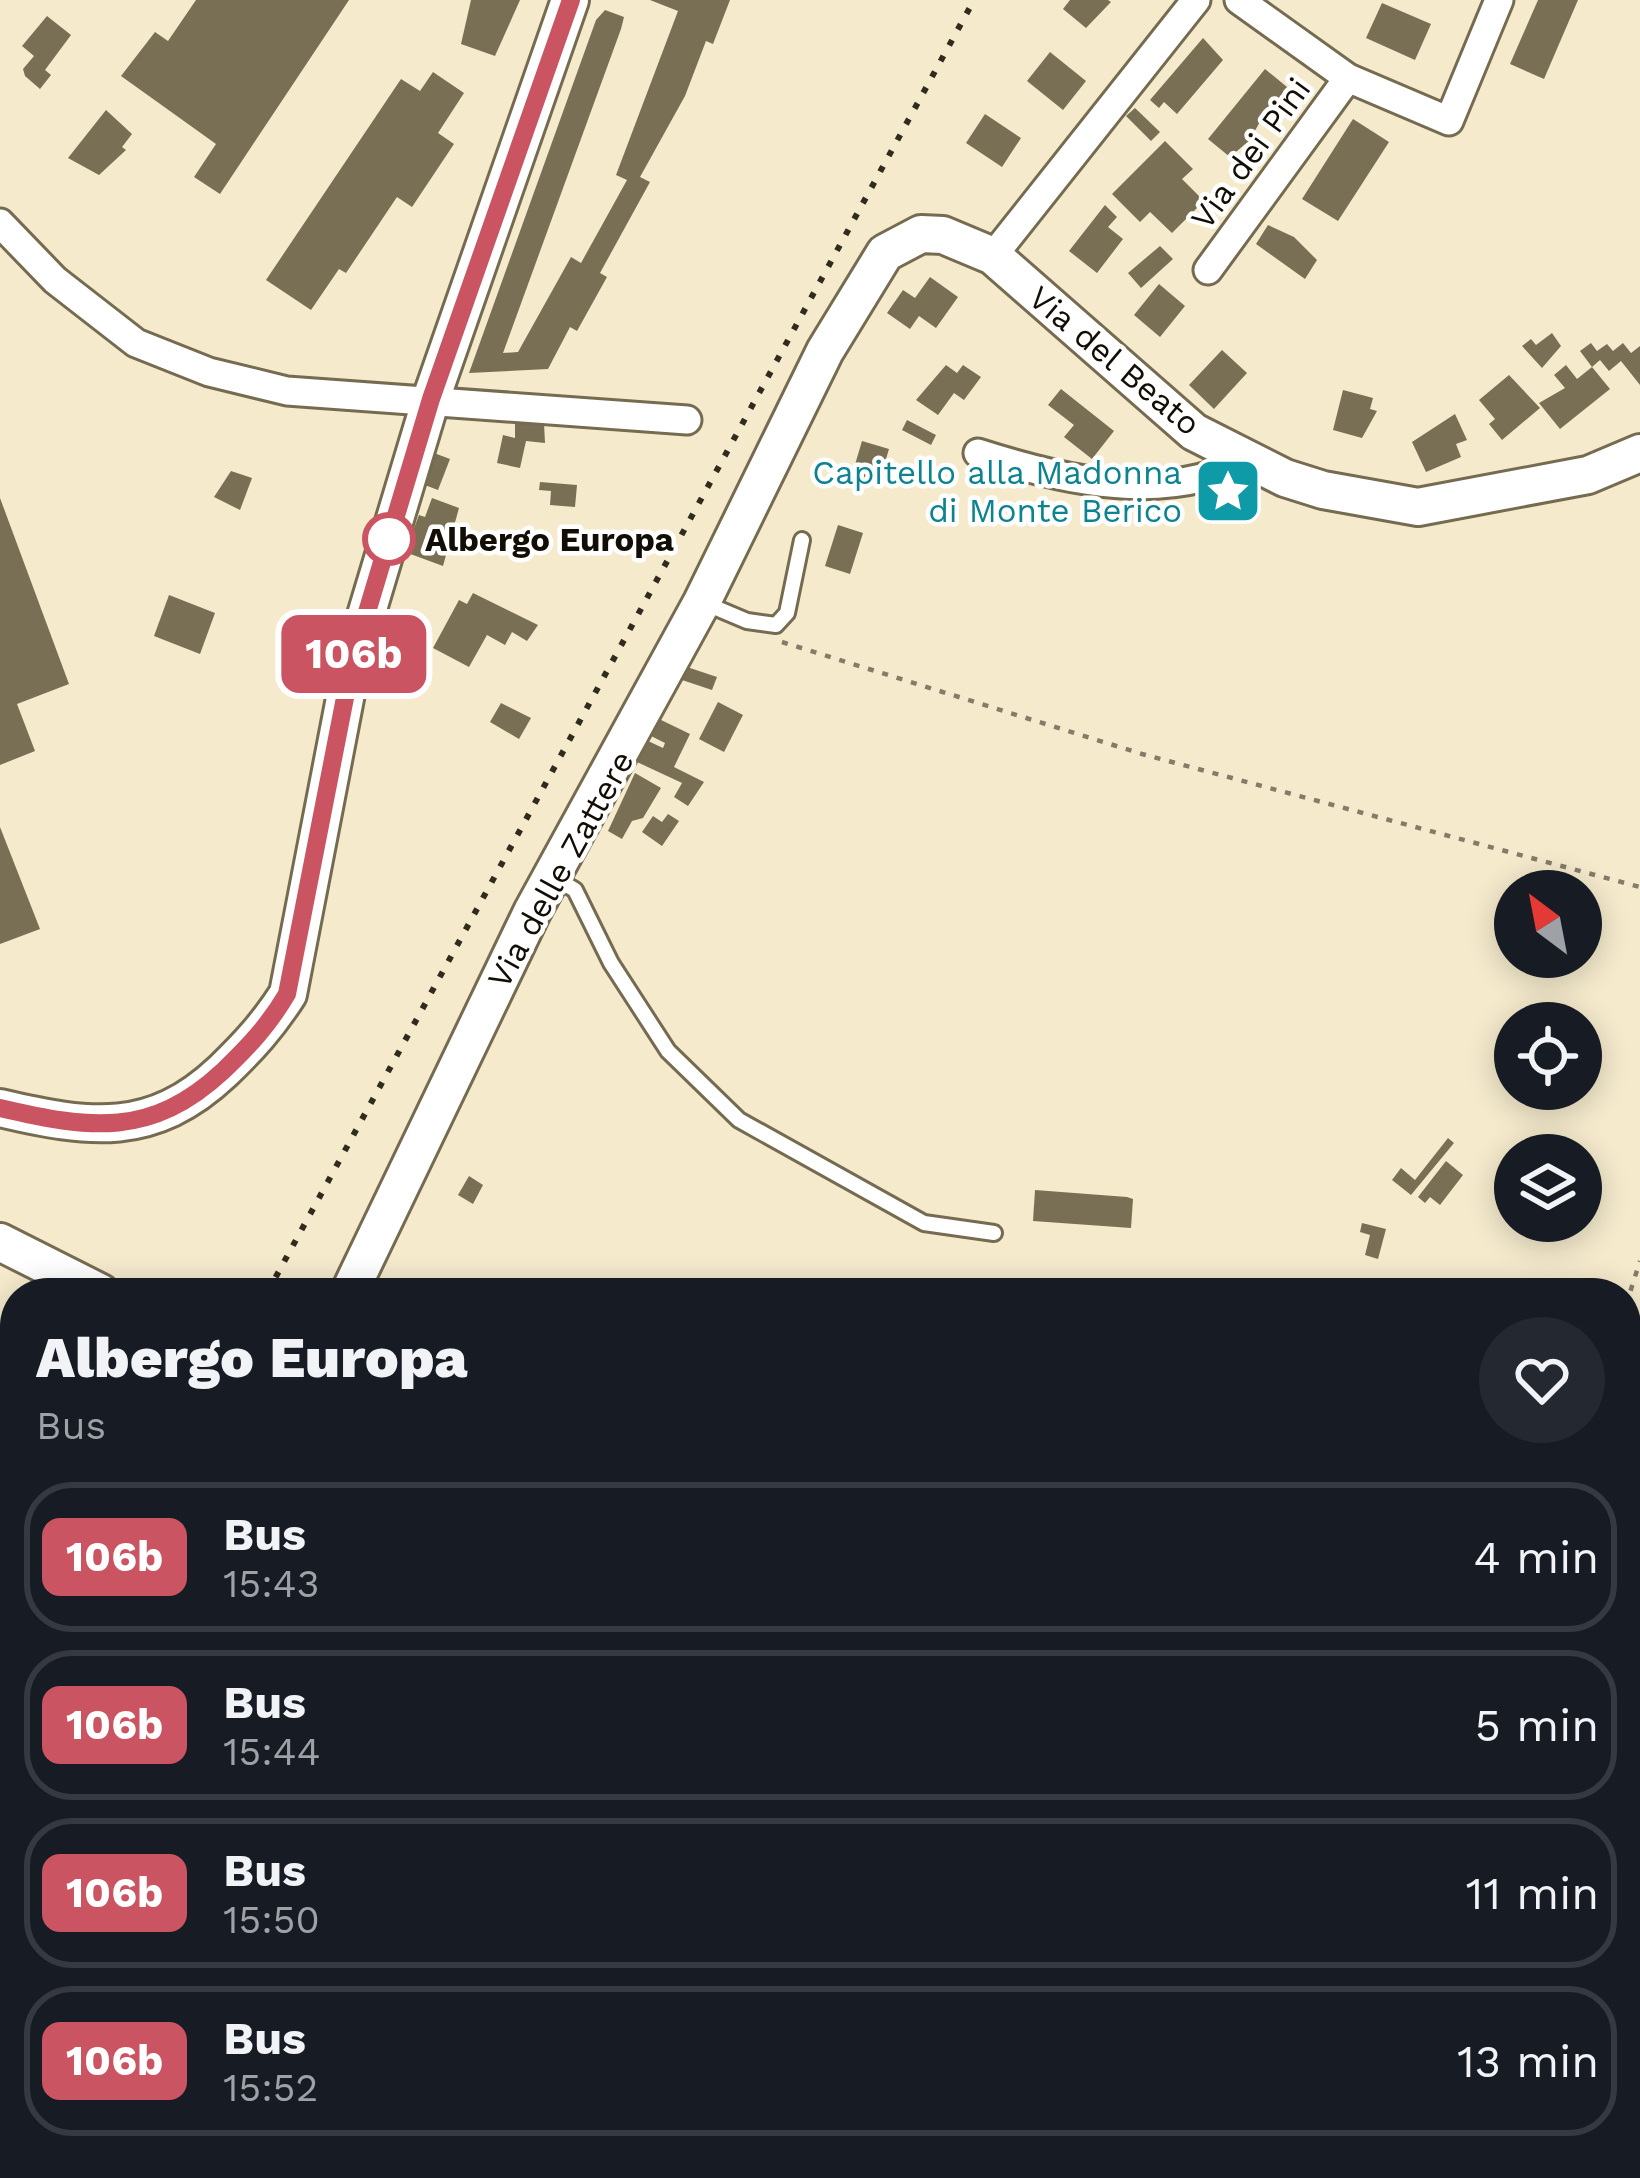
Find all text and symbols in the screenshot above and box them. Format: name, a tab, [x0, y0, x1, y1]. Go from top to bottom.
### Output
street label: Via dei Pini	[1183, 70, 1318, 236]
street label: Via del Beato	[1021, 277, 1208, 443]
place label: Capitello alla Madonna di Monte Berico	[812, 453, 1182, 530]
place icon: Capitello alla Madonna di Monte Berico	[1193, 456, 1263, 526]
marker: Albergo Europa	[364, 514, 414, 564]
place label: Albergo Europa	[425, 520, 674, 559]
line badge: 106b	[270, 615, 438, 693]
text: 106b	[305, 629, 403, 678]
street label: Via delle Zattere	[479, 744, 642, 995]
north arrow	[1494, 870, 1602, 978]
map controls	[1494, 870, 1602, 1242]
button: locate	[1494, 1002, 1602, 1110]
button: layers	[1494, 1134, 1602, 1242]
button: heart	[1479, 1317, 1605, 1443]
text: Albergo Europa	[36, 1324, 468, 1391]
text: Bus	[36, 1403, 106, 1448]
text: Bus	[223, 1508, 306, 1561]
text: 4 min	[1473, 1531, 1599, 1584]
text: 106b	[66, 1532, 163, 1581]
text: 15:43	[223, 1561, 319, 1606]
text: Bus	[223, 1676, 306, 1729]
text: 5 min	[1475, 1699, 1599, 1752]
text: 106b	[66, 1700, 163, 1749]
text: 15:44	[223, 1729, 320, 1774]
text: Bus	[223, 1844, 306, 1897]
text: 11 min	[1466, 1867, 1599, 1920]
text: 106b	[66, 1868, 163, 1917]
text: 15:50	[223, 1897, 320, 1942]
text: Bus	[223, 2012, 306, 2065]
text: 13 min	[1457, 2035, 1599, 2088]
text: 106b	[66, 2036, 163, 2085]
text: 15:52	[223, 2065, 318, 2110]

